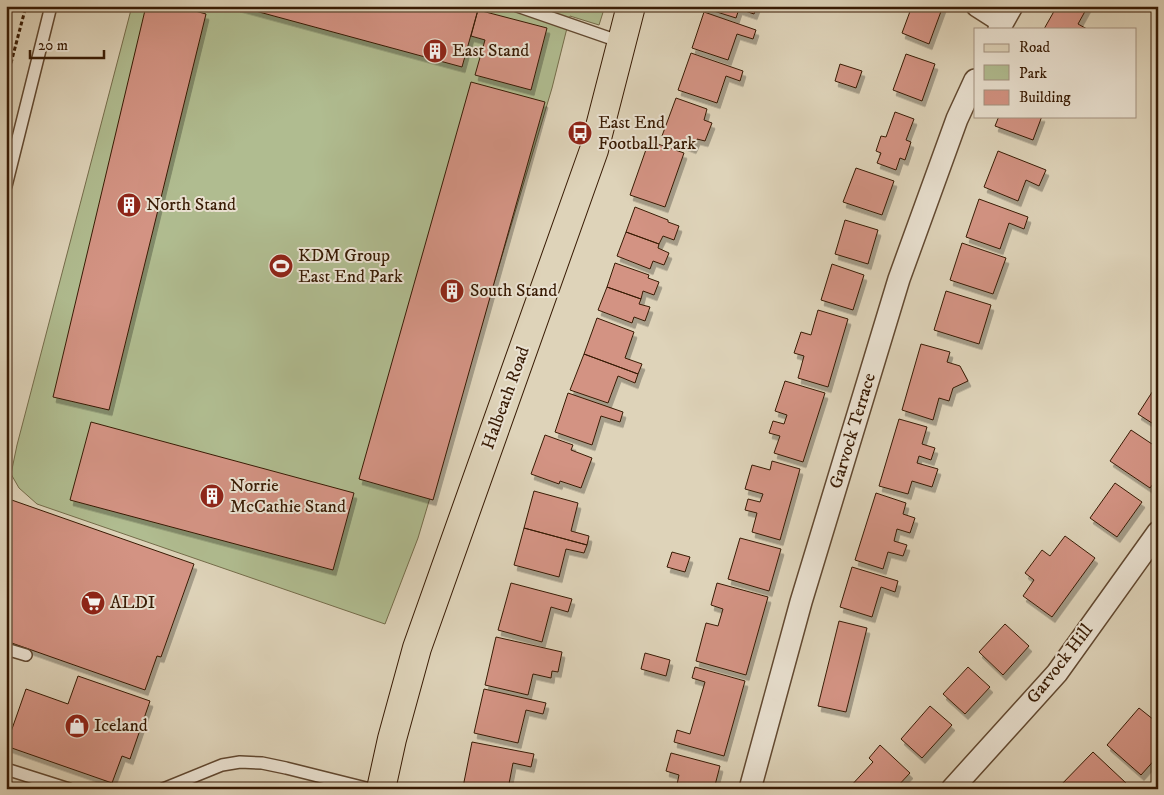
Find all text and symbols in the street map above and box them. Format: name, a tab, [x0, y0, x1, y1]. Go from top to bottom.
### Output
scale bar	[30, 28, 104, 60]
legend	[974, 28, 1136, 118]
text: 20 m	[38, 36, 68, 55]
building icon: East Stand	[422, 38, 448, 64]
text: Road	[1019, 38, 1051, 57]
place label: East Stand	[452, 40, 529, 62]
text: Park	[1019, 64, 1048, 83]
text: Building	[1019, 88, 1071, 107]
place label: East End Football Park	[598, 112, 696, 155]
bus stop icon: East End Football Park	[567, 120, 593, 146]
building icon: North Stand	[116, 192, 142, 218]
place label: North Stand	[146, 194, 236, 216]
place label: KDM Group East End Park	[298, 245, 403, 288]
sports icon: KDM Group East End Park	[268, 253, 294, 279]
building icon: South Stand	[439, 278, 465, 304]
place label: South Stand	[470, 280, 557, 302]
street label: Halbeath Road	[477, 343, 535, 453]
street label: Garvock Terrace	[825, 370, 881, 492]
place label: Norrie McCathie Stand	[230, 475, 346, 518]
building icon: Norrie McCathie Stand	[199, 483, 225, 509]
supermarket icon: ALDI	[80, 590, 106, 616]
place label: ALDI	[110, 592, 155, 614]
street label: Garvock Hill	[1022, 619, 1098, 708]
shop icon: Iceland	[64, 713, 90, 739]
place label: Iceland	[94, 715, 148, 737]

